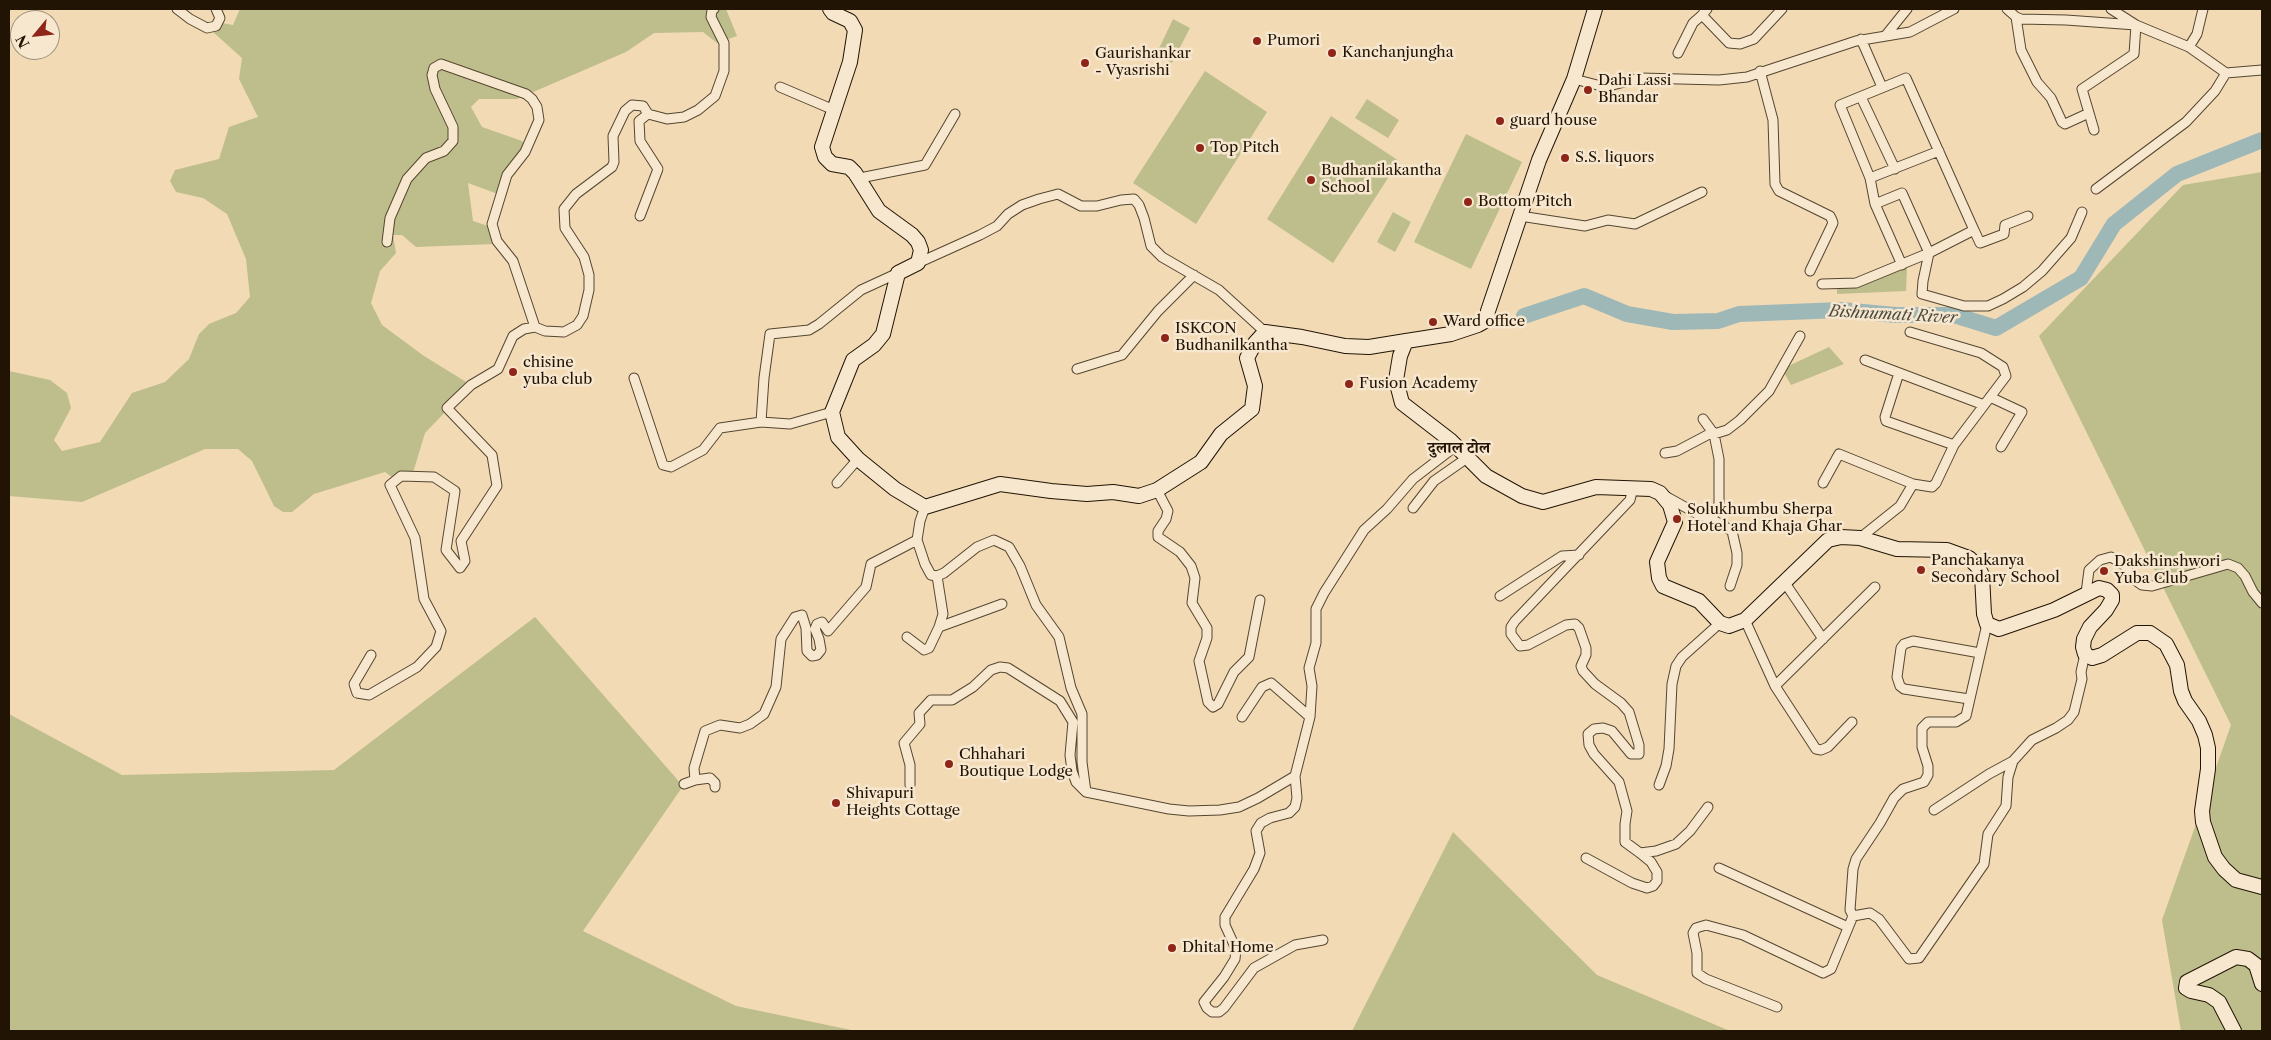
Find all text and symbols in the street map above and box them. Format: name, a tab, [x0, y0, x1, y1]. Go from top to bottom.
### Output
north arrow	[10, 10, 60, 60]
text: N	[12, 32, 33, 51]
place label: Pumori	[1267, 32, 1320, 50]
marker: Pumori	[1251, 35, 1263, 47]
place label: Kanchanjungha	[1342, 44, 1454, 62]
place label: Gaurishankar - Vyasrishi	[1095, 45, 1191, 80]
marker: Kanchanjungha	[1326, 47, 1338, 59]
marker: Gaurishankar - Vyasrishi	[1079, 57, 1091, 69]
place label: Dahi Lassi Bhandar	[1598, 72, 1671, 107]
marker: Dahi Lassi Bhandar	[1582, 84, 1594, 96]
place label: guard house	[1510, 112, 1597, 130]
marker: guard house	[1494, 115, 1506, 127]
place label: Top Pitch	[1210, 139, 1279, 157]
marker: Top Pitch	[1194, 142, 1206, 154]
place label: S.S. liquors	[1575, 149, 1654, 167]
marker: S.S. liquors	[1559, 152, 1571, 164]
place label: Budhanilakantha School	[1321, 162, 1442, 197]
marker: Budhanilakantha School	[1305, 174, 1317, 186]
place label: Bottom Pitch	[1478, 193, 1572, 211]
marker: Bottom Pitch	[1462, 196, 1474, 208]
water label: Bishnumati River	[1828, 302, 1958, 328]
place label: Ward office	[1443, 313, 1525, 331]
marker: Ward office	[1427, 316, 1439, 328]
place label: ISKCON Budhanilkantha	[1175, 320, 1288, 355]
marker: ISKCON Budhanilkantha	[1159, 332, 1171, 344]
place label: chisine yuba club	[523, 354, 592, 389]
marker: chisine yuba club	[507, 366, 519, 378]
place label: Fusion Academy	[1359, 375, 1478, 393]
marker: Fusion Academy	[1343, 378, 1355, 390]
district label: दुलाल टोल	[1428, 438, 1490, 458]
place label: Solukhumbu Sherpa Hotel and Khaja Ghar	[1687, 501, 1842, 536]
marker: Solukhumbu Sherpa Hotel and Khaja Ghar	[1671, 513, 1683, 525]
place label: Panchakanya Secondary School	[1931, 552, 2060, 587]
place label: Dakshinshwori Yuba Club	[2114, 553, 2220, 588]
marker: Panchakanya Secondary School	[1915, 564, 1927, 576]
marker: Dakshinshwori Yuba Club	[2098, 565, 2110, 577]
place label: Chhahari Boutique Lodge	[959, 746, 1073, 781]
marker: Chhahari Boutique Lodge	[943, 758, 955, 770]
place label: Shivapuri Heights Cottage	[846, 785, 960, 820]
marker: Shivapuri Heights Cottage	[830, 797, 842, 809]
place label: Dhital Home	[1182, 939, 1274, 957]
marker: Dhital Home	[1166, 942, 1178, 954]

